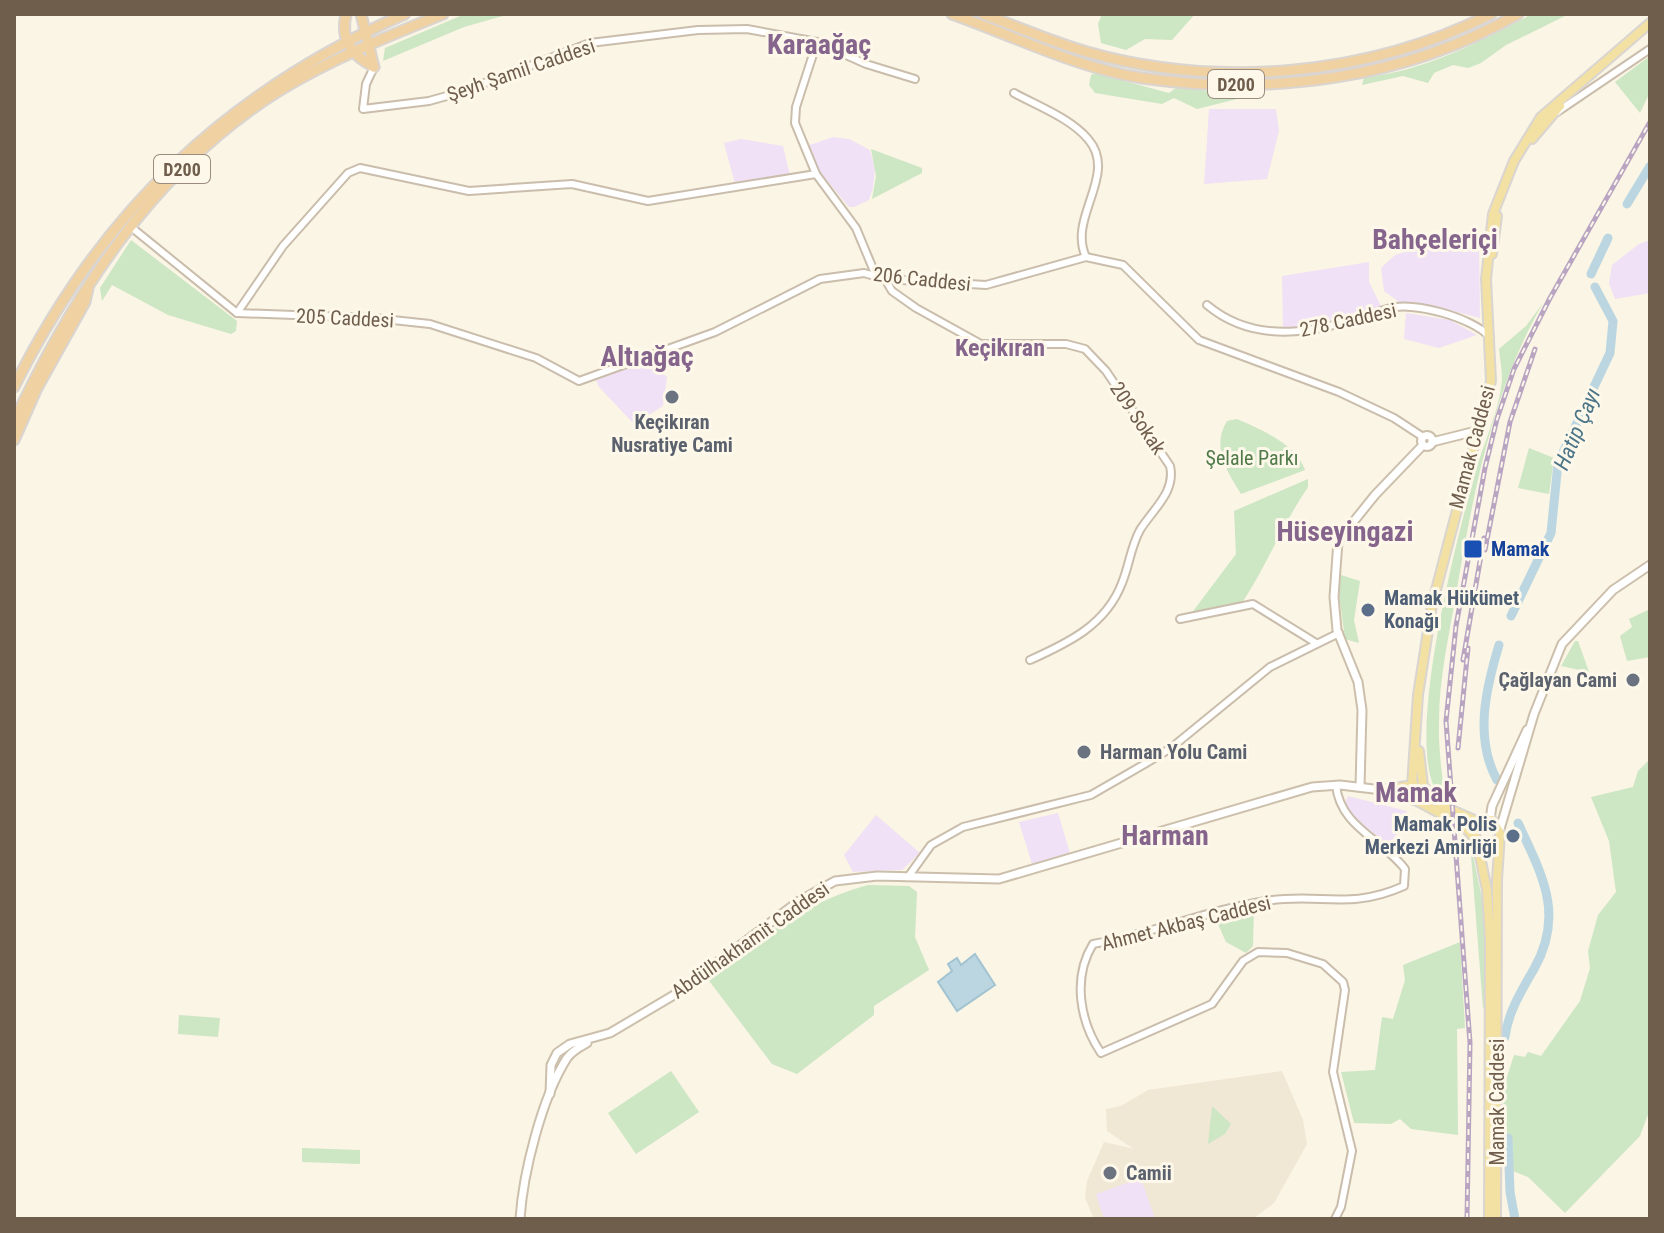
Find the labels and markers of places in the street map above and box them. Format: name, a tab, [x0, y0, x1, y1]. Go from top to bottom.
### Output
marker: Keçikıran Nusratiye Cami	[663, 388, 681, 406]
place label: Keçikıran Nusratiye Cami	[611, 410, 733, 457]
place label: Mamak	[1491, 537, 1550, 561]
marker: Mamak	[1462, 538, 1484, 560]
place label: Mamak Hükümet Konağı	[1384, 586, 1519, 633]
marker: Mamak Hükümet Konağı	[1359, 601, 1377, 619]
place label: Çağlayan Cami	[1498, 668, 1617, 692]
marker: Çağlayan Cami	[1624, 671, 1642, 689]
place label: Harman Yolu Cami	[1100, 740, 1247, 764]
marker: Harman Yolu Cami	[1075, 743, 1093, 761]
place label: Mamak Polis Merkezi Amirliği	[1365, 812, 1497, 859]
marker: Mamak Polis Merkezi Amirliği	[1504, 827, 1522, 845]
place label: Camii	[1126, 1161, 1172, 1185]
marker: Camii	[1101, 1164, 1119, 1182]

